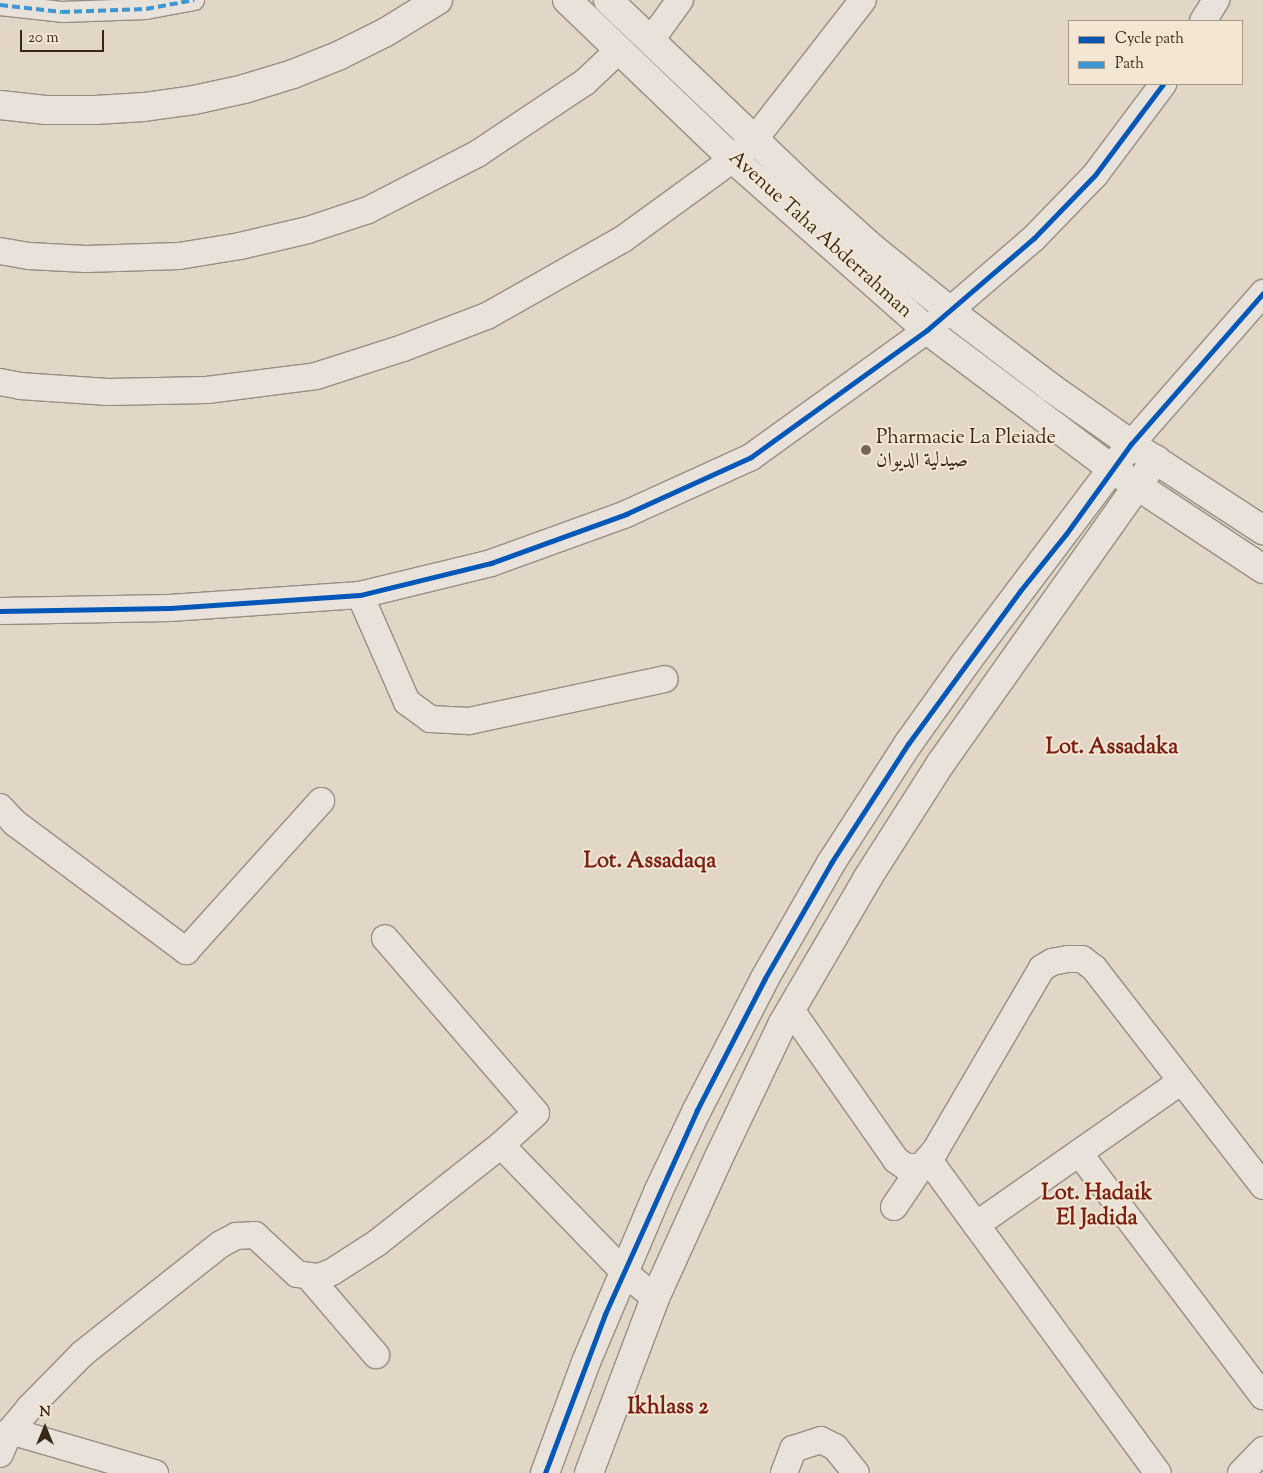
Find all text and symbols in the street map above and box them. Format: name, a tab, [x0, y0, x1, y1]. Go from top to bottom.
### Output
scale bar	[22, 20, 106, 52]
legend	[1068, 20, 1243, 85]
text: 20 m	[28, 28, 59, 49]
text: Cycle path	[1115, 29, 1184, 50]
text: Path	[1115, 54, 1144, 75]
street label: Avenue Taha Abderrahman	[723, 146, 917, 324]
place label: Pharmacie La Pleiade صيدلية الديوان	[876, 426, 1056, 473]
marker: Pharmacie La Pleiade صيدلية الديوان	[860, 444, 872, 456]
district label: Lot. Assadaka	[1046, 736, 1178, 762]
district label: Lot. Assadaqa	[584, 850, 716, 876]
district label: Lot. Hadaik El Jadida	[1042, 1181, 1152, 1232]
district label: Ikhlass 2	[627, 1396, 709, 1422]
north arrow	[20, 1403, 70, 1453]
text: N	[39, 1403, 51, 1423]

